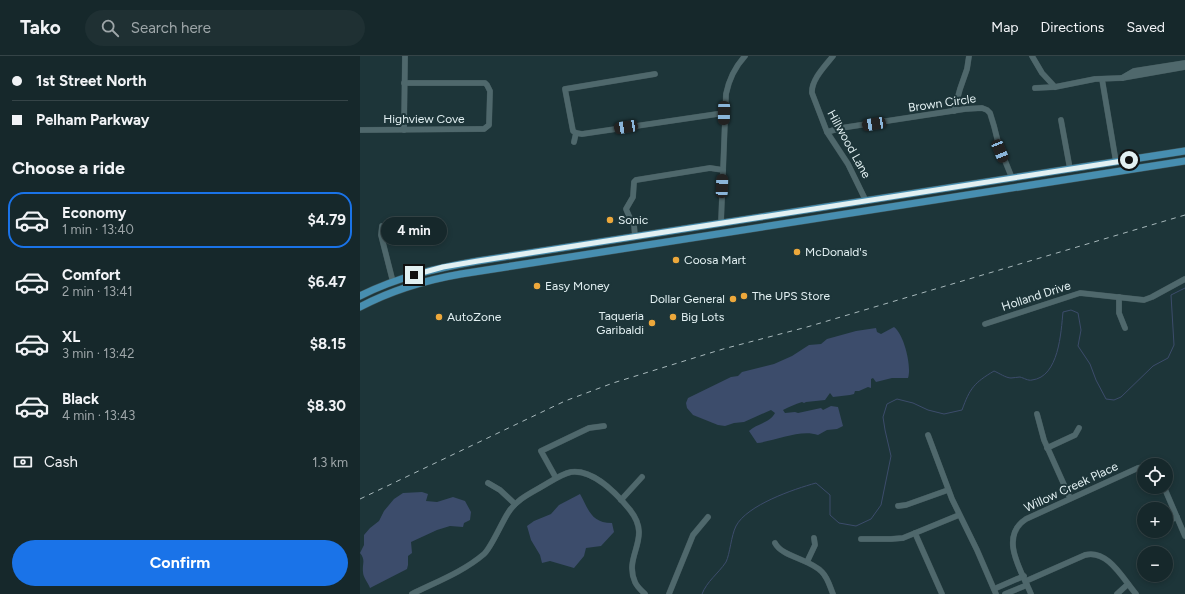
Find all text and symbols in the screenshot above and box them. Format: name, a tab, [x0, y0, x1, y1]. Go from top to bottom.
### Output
search box	[85, 10, 365, 46]
text: Tako	[20, 16, 61, 39]
icon: search	[99, 17, 121, 39]
text: Search here	[131, 19, 211, 37]
text: Map	[991, 19, 1019, 36]
text: Directions	[1041, 19, 1104, 36]
text: Saved	[1126, 19, 1165, 36]
text: 1st Street North	[36, 72, 147, 90]
street label: Brown Circle	[907, 91, 977, 115]
car	[718, 101, 730, 125]
street label: Hillwood Lane	[824, 107, 874, 181]
text: Pelham Parkway	[36, 111, 149, 129]
street label: Highview Cove	[383, 112, 465, 126]
car	[861, 116, 887, 132]
car	[613, 119, 639, 135]
car	[990, 138, 1010, 164]
route start	[1120, 151, 1138, 169]
text: Choose a ride	[12, 157, 125, 179]
car	[716, 174, 728, 198]
icon: car	[14, 202, 50, 238]
text: Economy	[62, 204, 127, 222]
text: $4.79	[307, 211, 346, 229]
place label: Sonic	[618, 213, 649, 227]
marker: Sonic	[605, 215, 615, 225]
callout: 4 min	[381, 217, 447, 245]
text: 1 min · 13:40	[62, 222, 134, 237]
text: 4 min	[397, 223, 431, 238]
place label: McDonald's	[805, 245, 868, 259]
marker: McDonald's	[792, 247, 802, 257]
place label: Coosa Mart	[684, 253, 747, 267]
marker: Coosa Mart	[671, 255, 681, 265]
icon: car	[14, 264, 50, 300]
text: Comfort	[62, 266, 121, 284]
route end	[405, 266, 423, 284]
text: $6.47	[307, 273, 346, 291]
street label: Holland Drive	[1000, 278, 1073, 314]
place label: Easy Money	[545, 279, 610, 293]
marker: Easy Money	[532, 281, 542, 291]
text: 2 min · 13:41	[62, 284, 133, 299]
place label: The UPS Store	[752, 289, 830, 303]
marker: The UPS Store	[739, 291, 749, 301]
place label: Dollar General	[650, 292, 725, 306]
marker: Dollar General	[728, 294, 738, 304]
place label: Taqueria Garibaldi	[596, 309, 644, 337]
place label: AutoZone	[447, 310, 502, 324]
place label: Big Lots	[681, 310, 725, 324]
marker: AutoZone	[434, 312, 444, 322]
marker: Big Lots	[668, 312, 678, 322]
marker: Taqueria Garibaldi	[647, 318, 657, 328]
icon: car	[14, 326, 50, 362]
text: XL	[62, 328, 80, 346]
text: $8.15	[310, 335, 346, 353]
text: 3 min · 13:42	[62, 346, 134, 361]
icon: car	[14, 388, 50, 424]
text: Black	[62, 390, 99, 408]
text: $8.30	[307, 397, 346, 415]
text: 4 min · 13:43	[62, 408, 135, 423]
icon: cash	[12, 451, 34, 473]
text: Cash	[44, 453, 78, 471]
text: 1.3 km	[312, 455, 348, 470]
map controls	[1137, 458, 1173, 582]
button: locate	[1137, 458, 1173, 494]
street label: Willow Creek Place	[1022, 459, 1121, 515]
button: +	[1137, 502, 1173, 538]
button: Confirm	[12, 540, 348, 586]
button: −	[1137, 546, 1173, 582]

